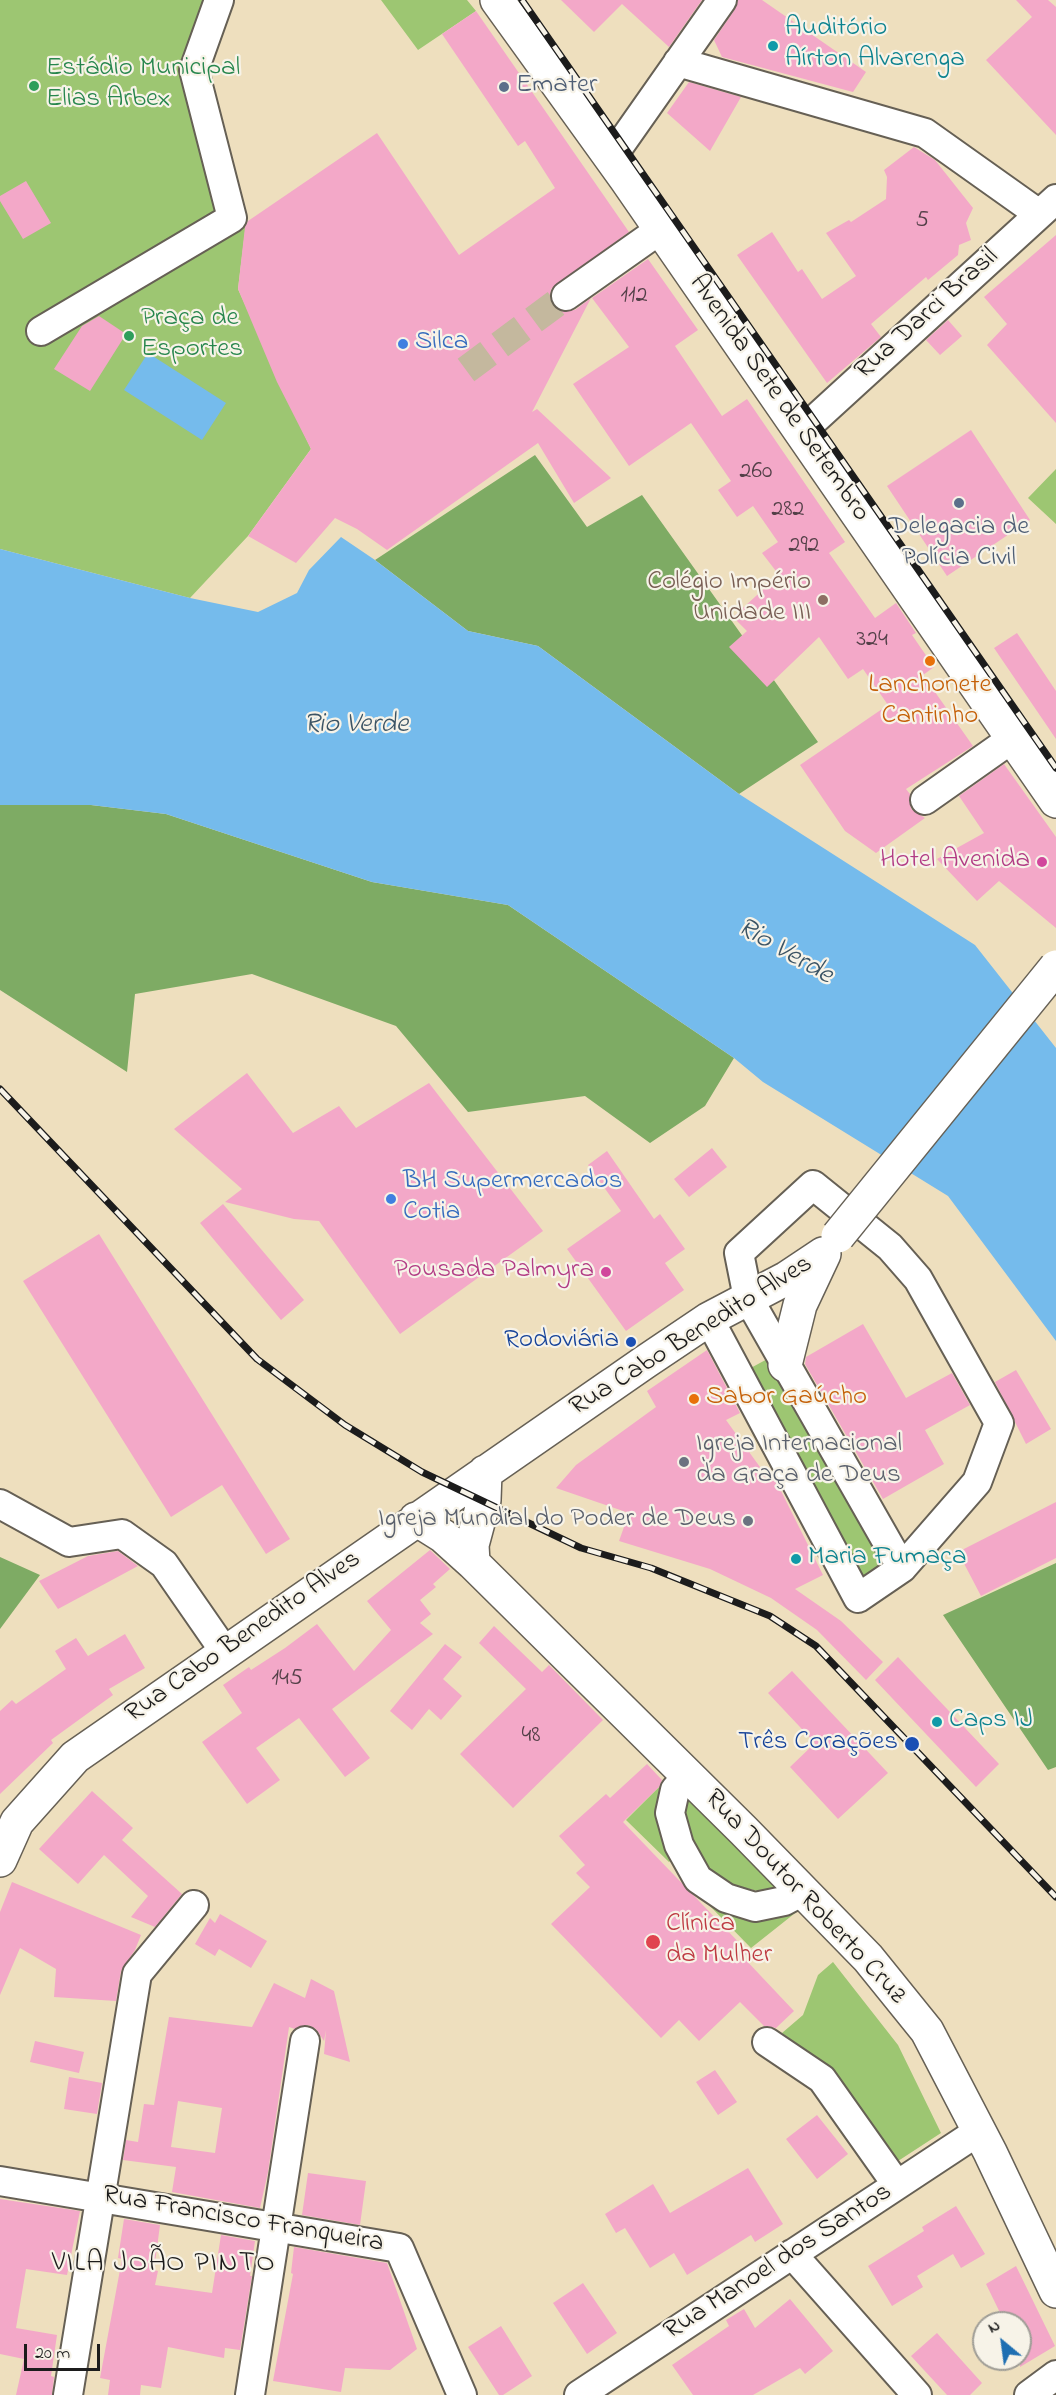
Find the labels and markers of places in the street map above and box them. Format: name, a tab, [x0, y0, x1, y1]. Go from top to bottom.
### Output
place label: Auditório Aírton Alvarenga	[785, 14, 965, 77]
marker: Auditório Aírton Alvarenga	[766, 39, 780, 53]
place label: Estádio Municipal Elias Arbex	[46, 54, 240, 117]
place label: Emater	[516, 71, 597, 103]
marker: Estádio Municipal Elias Arbex	[27, 79, 41, 93]
marker: Emater	[497, 80, 511, 94]
place label: Praça de Esportes	[141, 304, 243, 367]
place label: Silca	[415, 328, 468, 360]
marker: Praça de Esportes	[122, 329, 136, 343]
marker: Silca	[396, 337, 410, 351]
marker: Delegacia de Polícia Civil	[952, 496, 966, 510]
place label: Delegacia de Polícia Civil	[889, 513, 1029, 576]
place label: Colégio Império Unidade III	[647, 568, 811, 631]
marker: Colégio Império Unidade III	[816, 593, 830, 607]
marker: Lanchonete Cantinho	[923, 654, 937, 668]
place label: Lanchonete Cantinho	[868, 671, 992, 734]
place label: Hotel Avenida	[880, 846, 1030, 878]
marker: Hotel Avenida	[1035, 855, 1049, 869]
place label: BH Supermercados Cotia	[403, 1167, 622, 1230]
marker: BH Supermercados Cotia	[384, 1192, 398, 1206]
place label: Pousada Palmyra	[394, 1256, 594, 1288]
marker: Pousada Palmyra	[599, 1265, 613, 1279]
place label: Rodoviária	[504, 1326, 619, 1358]
marker: Rodoviária	[624, 1335, 638, 1349]
place label: Sabor Gaúcho	[706, 1383, 867, 1415]
marker: Sabor Gaúcho	[687, 1392, 701, 1406]
place label: Igreja Internacional da Graça de Deus	[696, 1430, 902, 1493]
marker: Igreja Internacional da Graça de Deus	[677, 1455, 691, 1469]
place label: Igreja Mundial do Poder de Deus	[378, 1505, 736, 1537]
marker: Igreja Mundial do Poder de Deus	[741, 1514, 755, 1528]
place label: Maria Fumaça	[808, 1543, 967, 1575]
marker: Maria Fumaça	[789, 1552, 803, 1566]
place label: Caps IJ	[949, 1706, 1033, 1738]
marker: Caps IJ	[930, 1715, 944, 1729]
place label: Três Corações	[738, 1728, 898, 1760]
marker: Três Corações	[903, 1735, 921, 1753]
place label: Clínica da Mulher	[666, 1910, 772, 1973]
marker: Clínica da Mulher	[644, 1933, 662, 1951]

